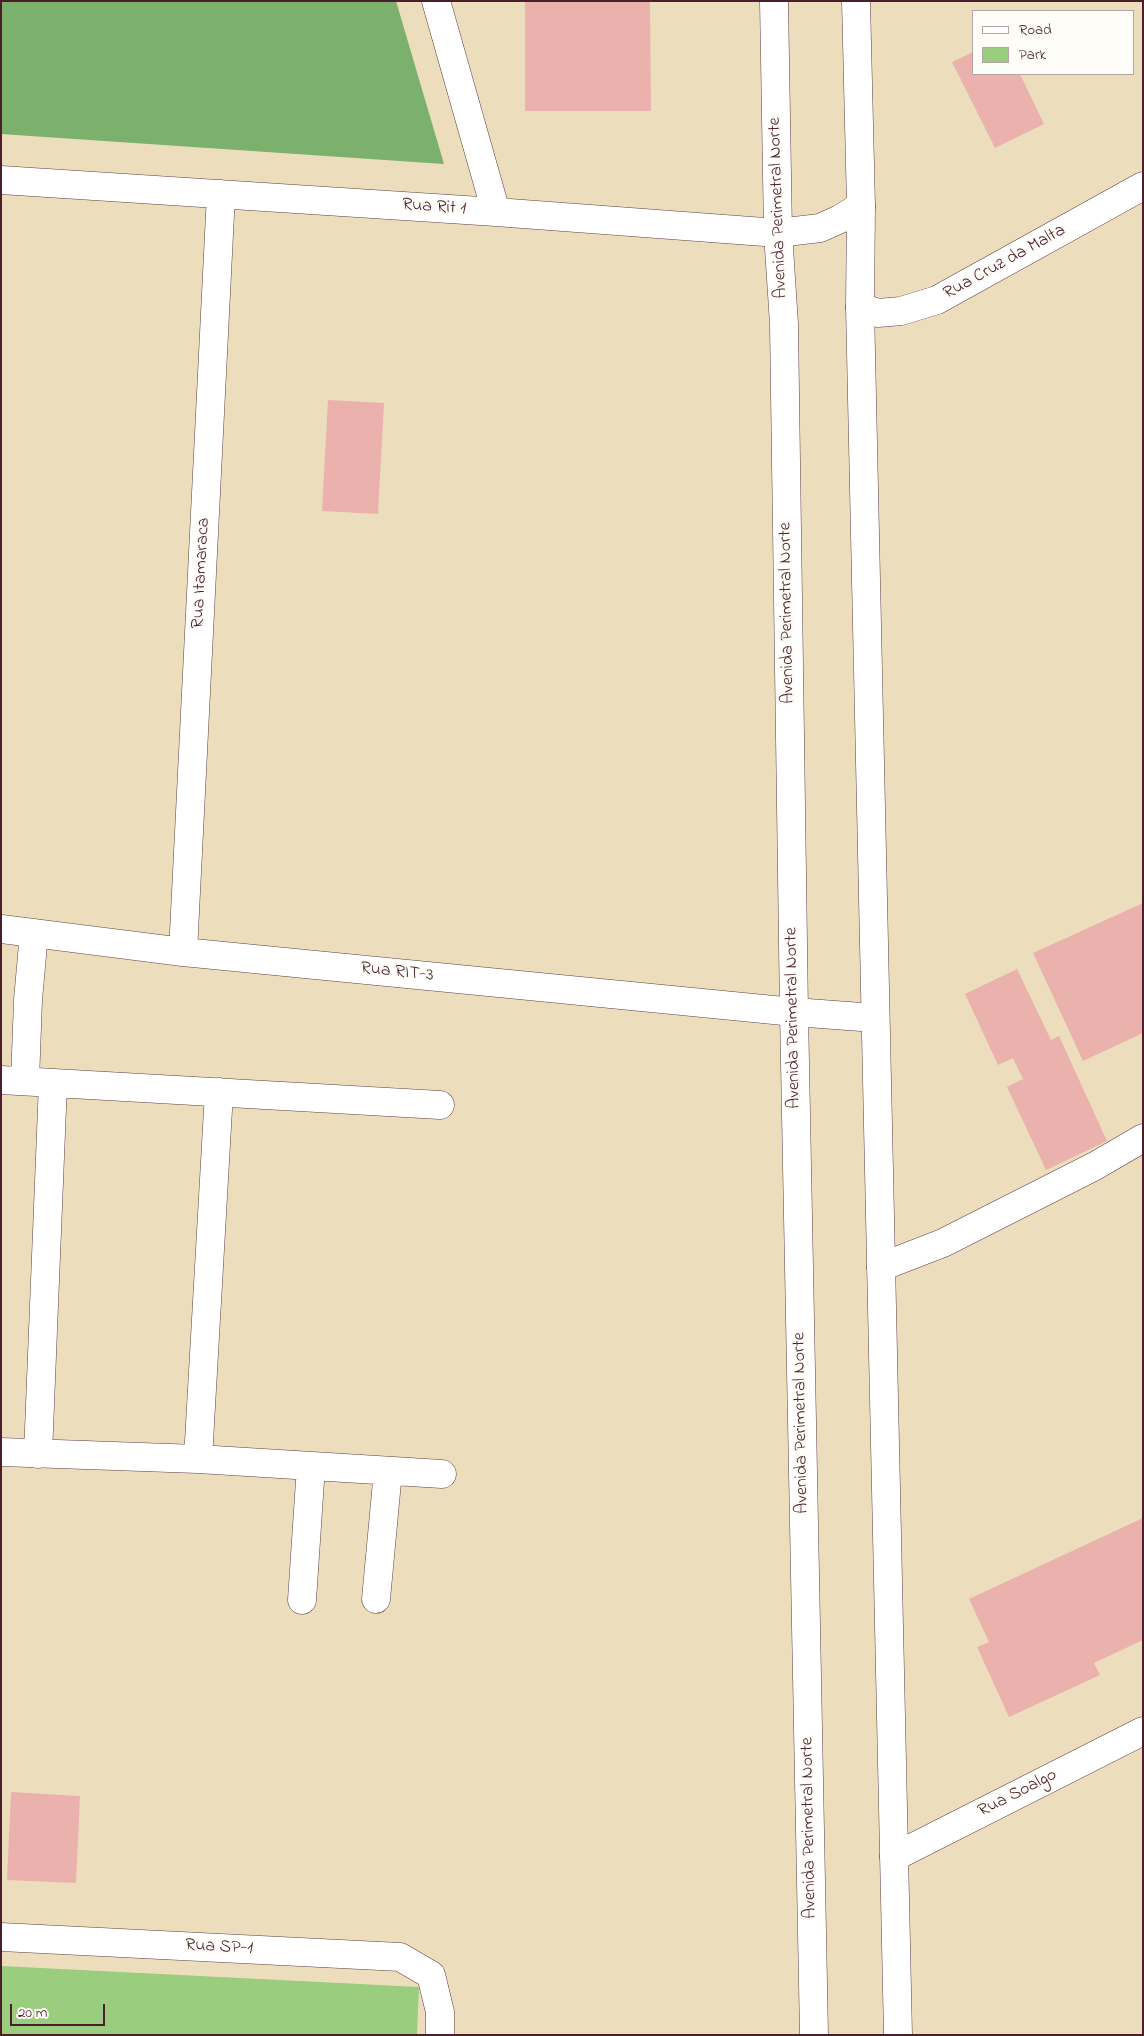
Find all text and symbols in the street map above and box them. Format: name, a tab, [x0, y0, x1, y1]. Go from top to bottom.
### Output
legend	[972, 10, 1134, 75]
text: Road	[1019, 19, 1052, 41]
text: Park	[1019, 44, 1046, 66]
street label: Avenida Perimetral Norte	[765, 117, 793, 299]
street label: Rua Rit 1	[401, 195, 467, 221]
street label: Rua Cruz da Malta	[940, 221, 1070, 305]
street label: Rua Itamaraca	[188, 517, 216, 629]
street label: Avenida Perimetral Norte	[776, 522, 800, 704]
street label: Avenida Perimetral Norte	[782, 927, 806, 1109]
street label: Rua RIT-3	[360, 958, 434, 988]
street label: Avenida Perimetral Norte	[790, 1332, 814, 1514]
street label: Avenida Perimetral Norte	[798, 1737, 822, 1919]
street label: Rua Soalgo	[975, 1765, 1061, 1823]
street label: Rua SP-1	[185, 1935, 253, 1961]
scale bar	[12, 1994, 108, 2026]
text: 20 m	[18, 2002, 47, 2024]

